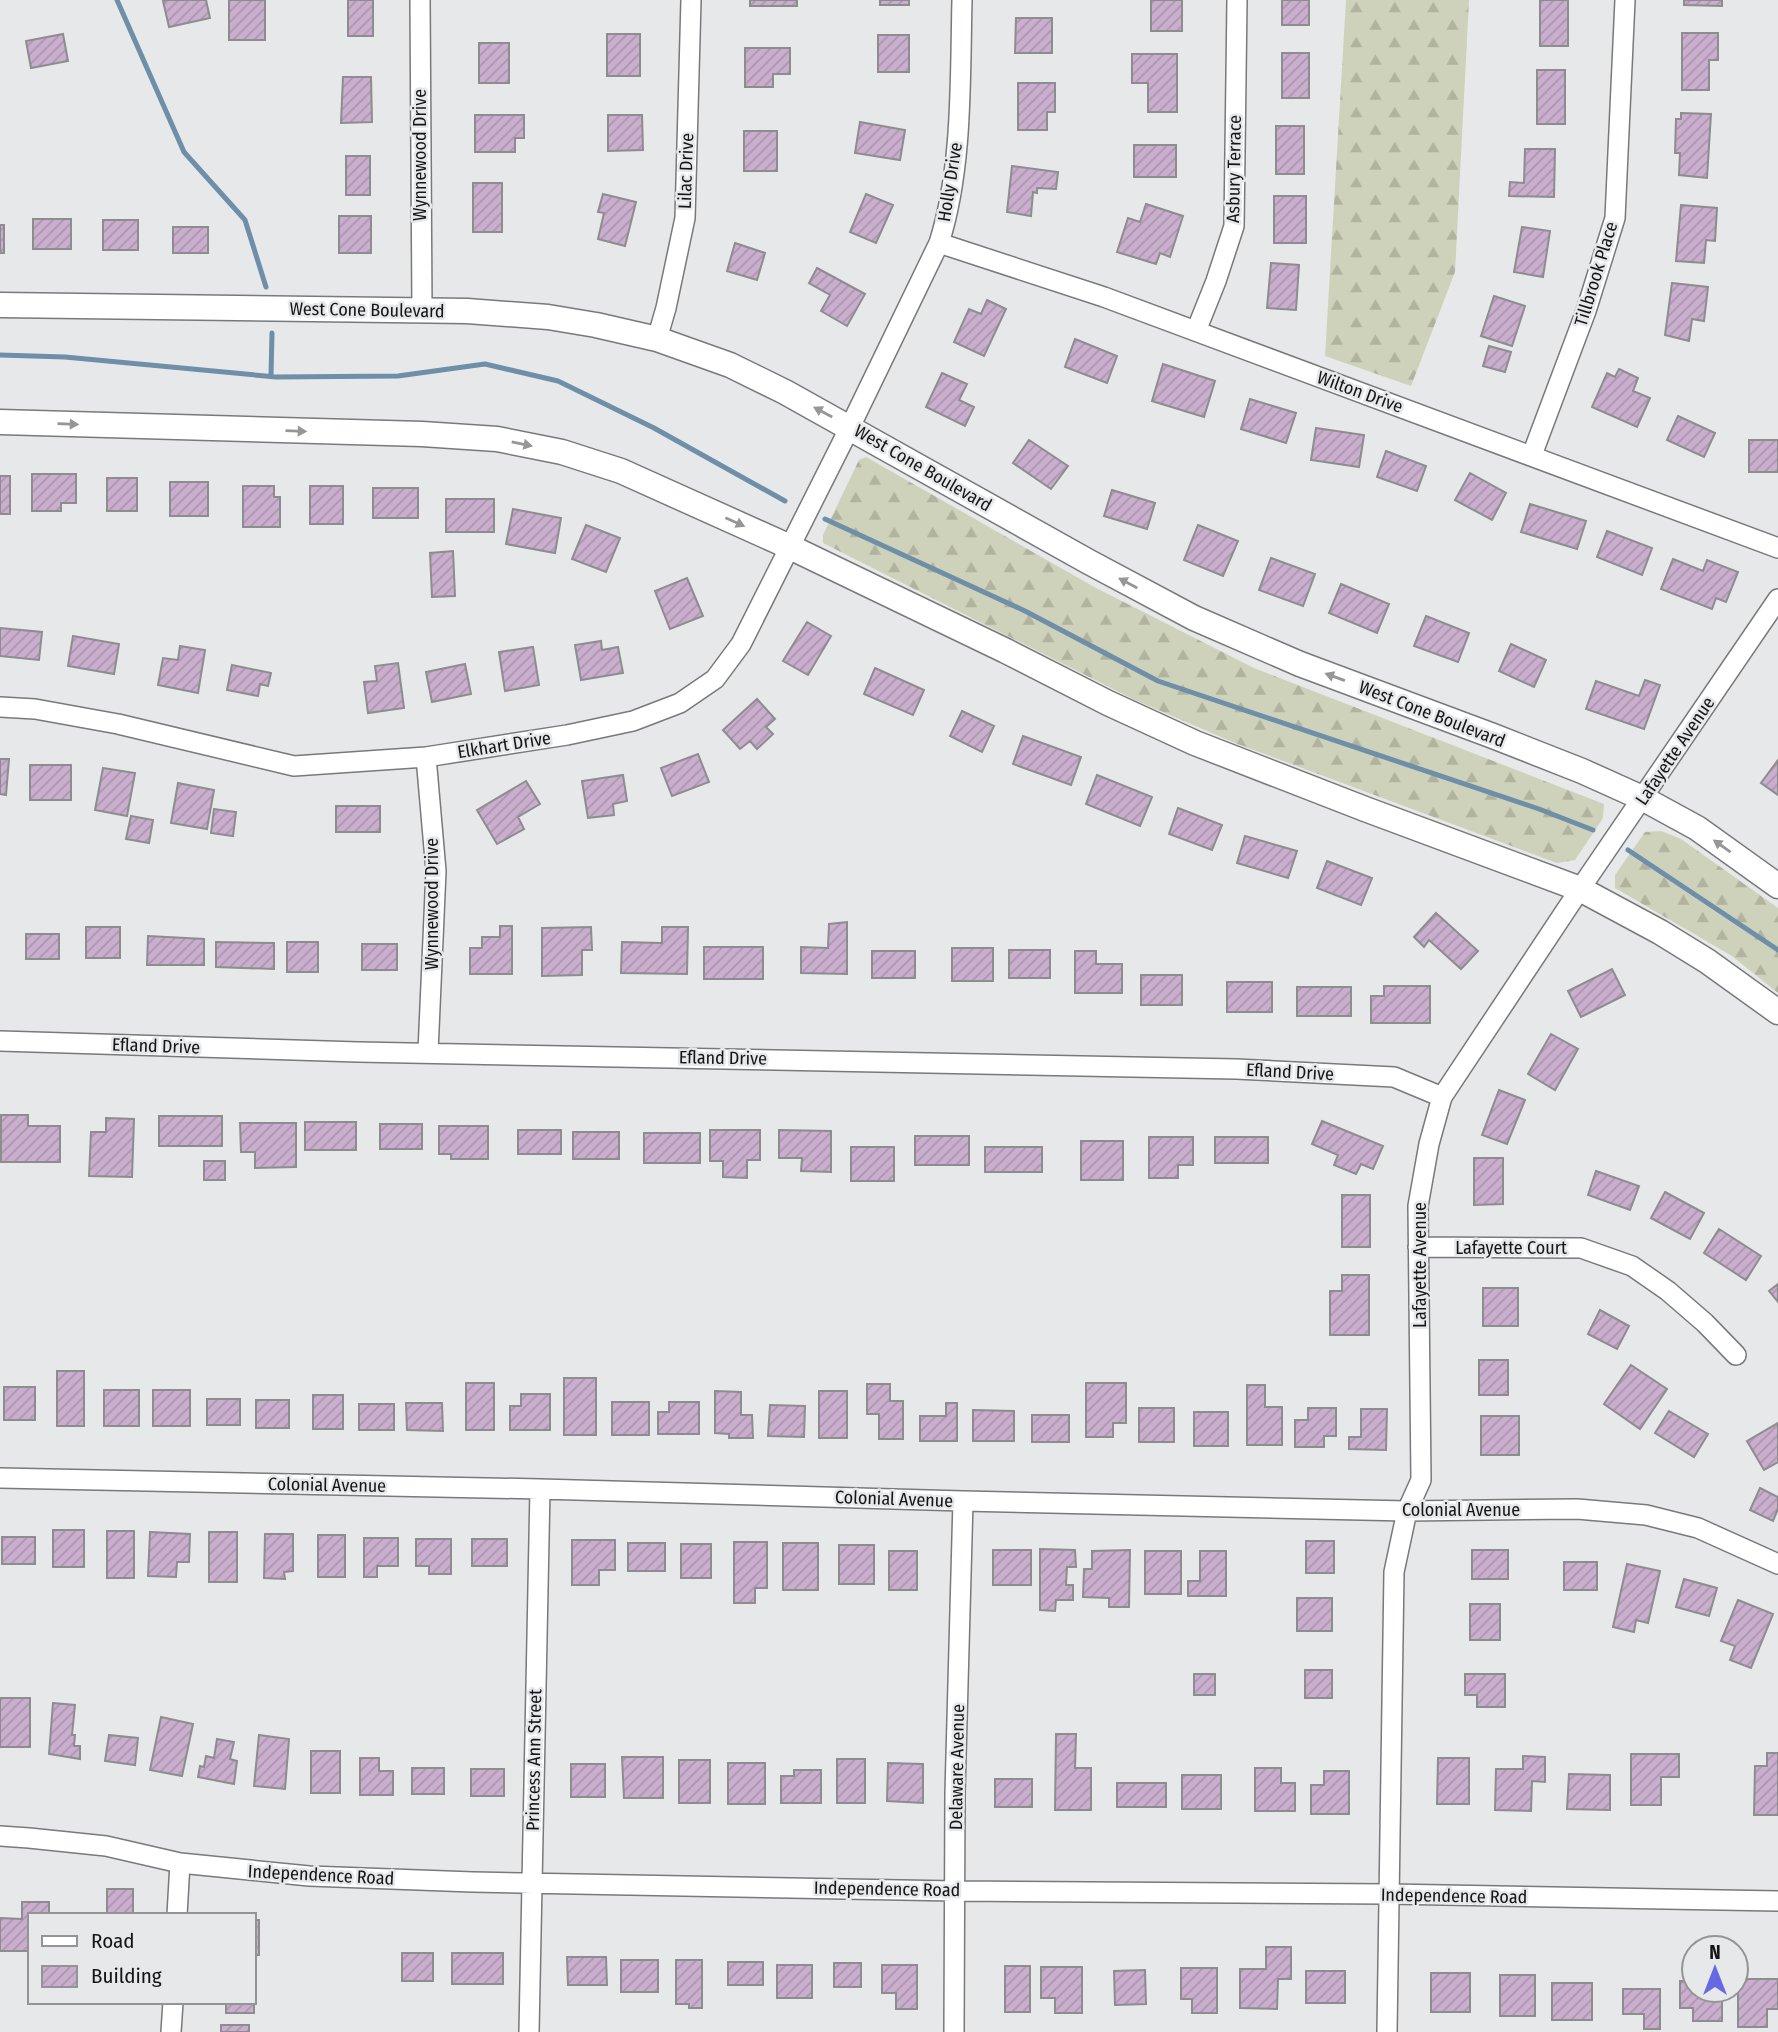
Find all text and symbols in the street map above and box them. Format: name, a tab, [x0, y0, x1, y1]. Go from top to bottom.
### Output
street label: Wynnewood Drive	[409, 89, 431, 221]
street label: Asbury Terrace	[1222, 115, 1246, 223]
street label: Lilac Drive	[674, 133, 698, 209]
street label: Holly Drive	[933, 141, 967, 223]
street label: Tillbrook Place	[1570, 219, 1622, 329]
street label: West Cone Boulevard	[289, 298, 445, 322]
street label: Wilton Drive	[1314, 366, 1406, 418]
one-way arrow	[813, 406, 833, 418]
one-way arrow	[57, 418, 79, 430]
street label: West Cone Boulevard	[850, 420, 996, 516]
one-way arrow	[285, 425, 307, 436]
one-way arrow	[511, 439, 533, 450]
one-way arrow	[725, 517, 746, 528]
one-way arrow	[1119, 577, 1138, 589]
one-way arrow	[1325, 672, 1346, 683]
street label: West Cone Boulevard	[1356, 676, 1508, 752]
street label: Lafayette Avenue	[1631, 693, 1719, 809]
street label: Elkhart Drive	[456, 727, 552, 763]
street label: Wynnewood Drive	[421, 838, 443, 970]
one-way arrow	[1713, 839, 1731, 853]
street label: Efland Drive	[112, 1033, 201, 1059]
street label: Efland Drive	[679, 1046, 767, 1070]
street label: Efland Drive	[1245, 1059, 1335, 1085]
street label: Lafayette Avenue	[1409, 1202, 1431, 1328]
street label: Lafayette Court	[1455, 1237, 1567, 1259]
street label: Colonial Avenue	[268, 1473, 386, 1497]
street label: Colonial Avenue	[835, 1486, 954, 1512]
street label: Colonial Avenue	[1402, 1499, 1520, 1521]
street label: Princess Ann Street	[522, 1689, 546, 1831]
street label: Delaware Avenue	[945, 1704, 969, 1830]
street label: Independence Road	[247, 1860, 395, 1890]
street label: Independence Road	[814, 1877, 960, 1901]
street label: Independence Road	[1381, 1884, 1527, 1908]
legend	[28, 1913, 256, 2004]
text: Road	[91, 1928, 135, 1954]
north arrow	[1680, 1934, 1750, 2004]
text: N	[1709, 1941, 1721, 1964]
text: Building	[91, 1963, 162, 1989]

